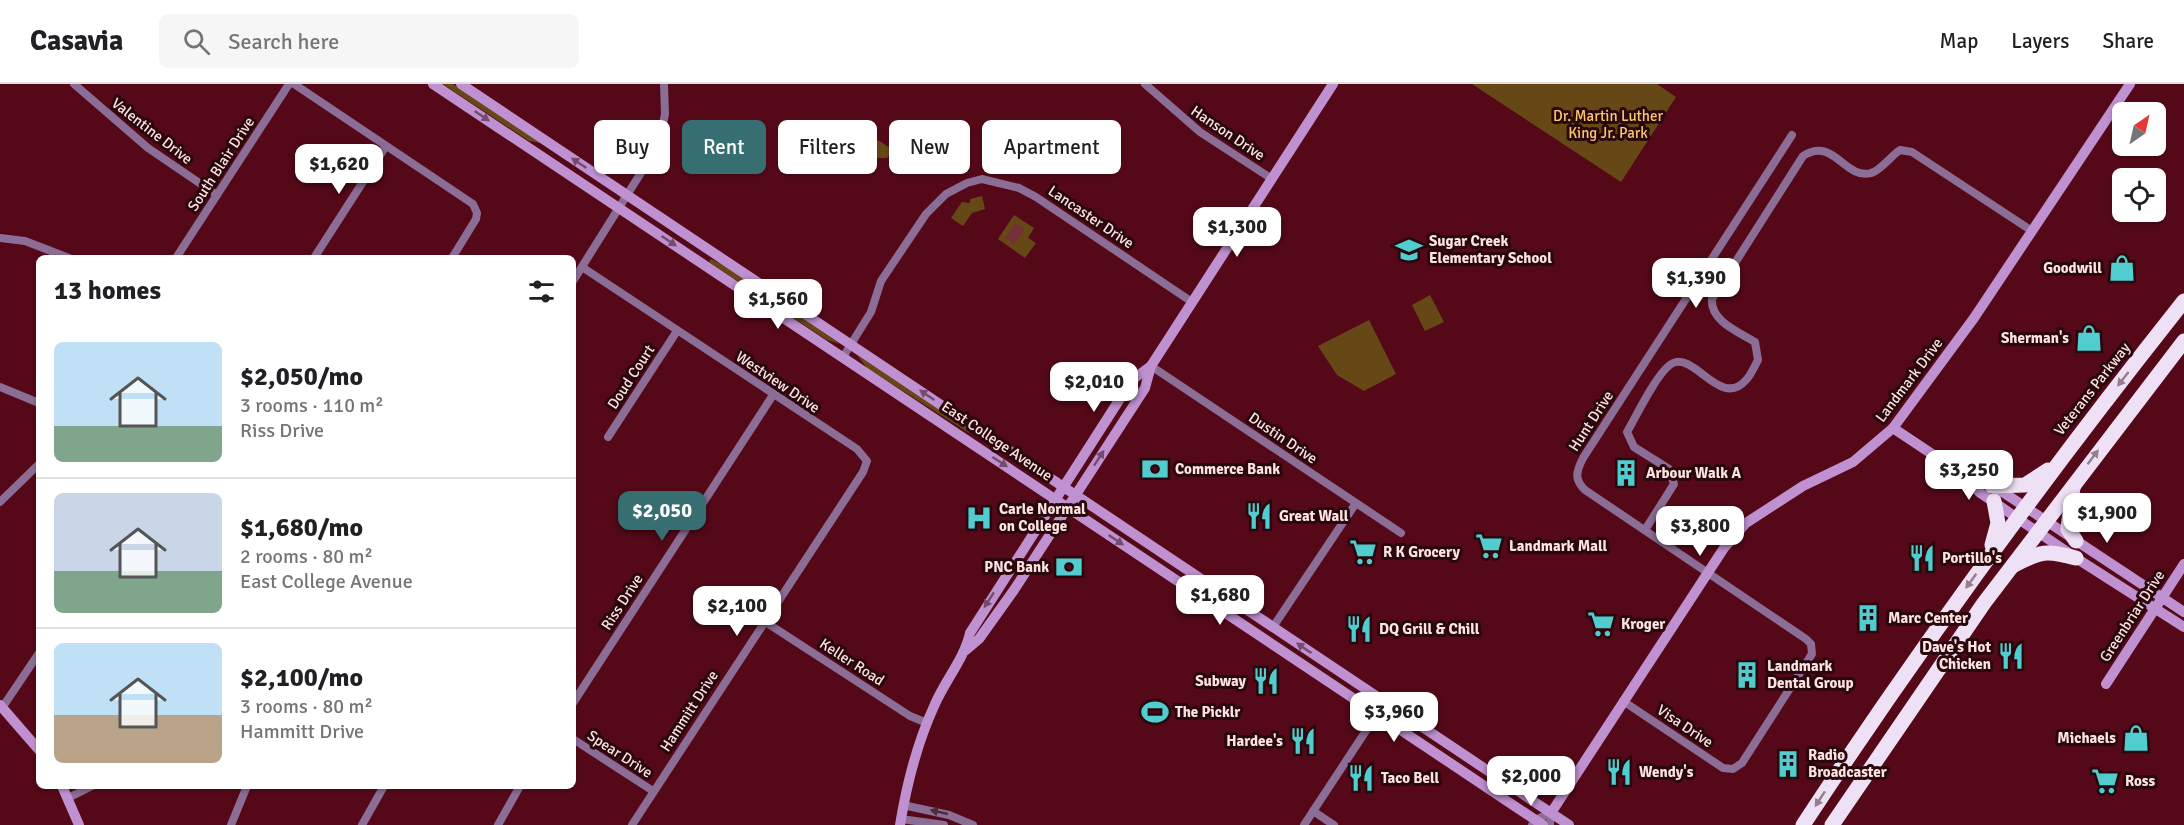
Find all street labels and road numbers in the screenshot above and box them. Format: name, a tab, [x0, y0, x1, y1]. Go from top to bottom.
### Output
street label: Valentine Drive	[108, 94, 196, 168]
street label: Hanson Drive	[1188, 102, 1268, 164]
street label: South Blair Drive	[184, 114, 258, 214]
street label: Lancaster Drive	[1045, 182, 1137, 252]
street label: Landmark Drive	[1871, 334, 1947, 426]
street label: Veterans Parkway	[2050, 339, 2134, 439]
street label: Doud Court	[604, 341, 658, 413]
street label: Westview Drive	[733, 347, 823, 417]
street label: Hunt Drive	[1565, 387, 1617, 455]
street label: East College Avenue	[938, 397, 1056, 485]
street label: Dustin Drive	[1245, 408, 1321, 468]
street label: Greenbriar Drive	[2096, 567, 2168, 665]
street label: Riss Drive	[597, 571, 647, 633]
street label: Keller Road	[816, 635, 888, 689]
street label: Hammitt Drive	[656, 667, 722, 755]
street label: Visa Drive	[1654, 701, 1716, 751]
street label: Spear Drive	[584, 726, 656, 782]

